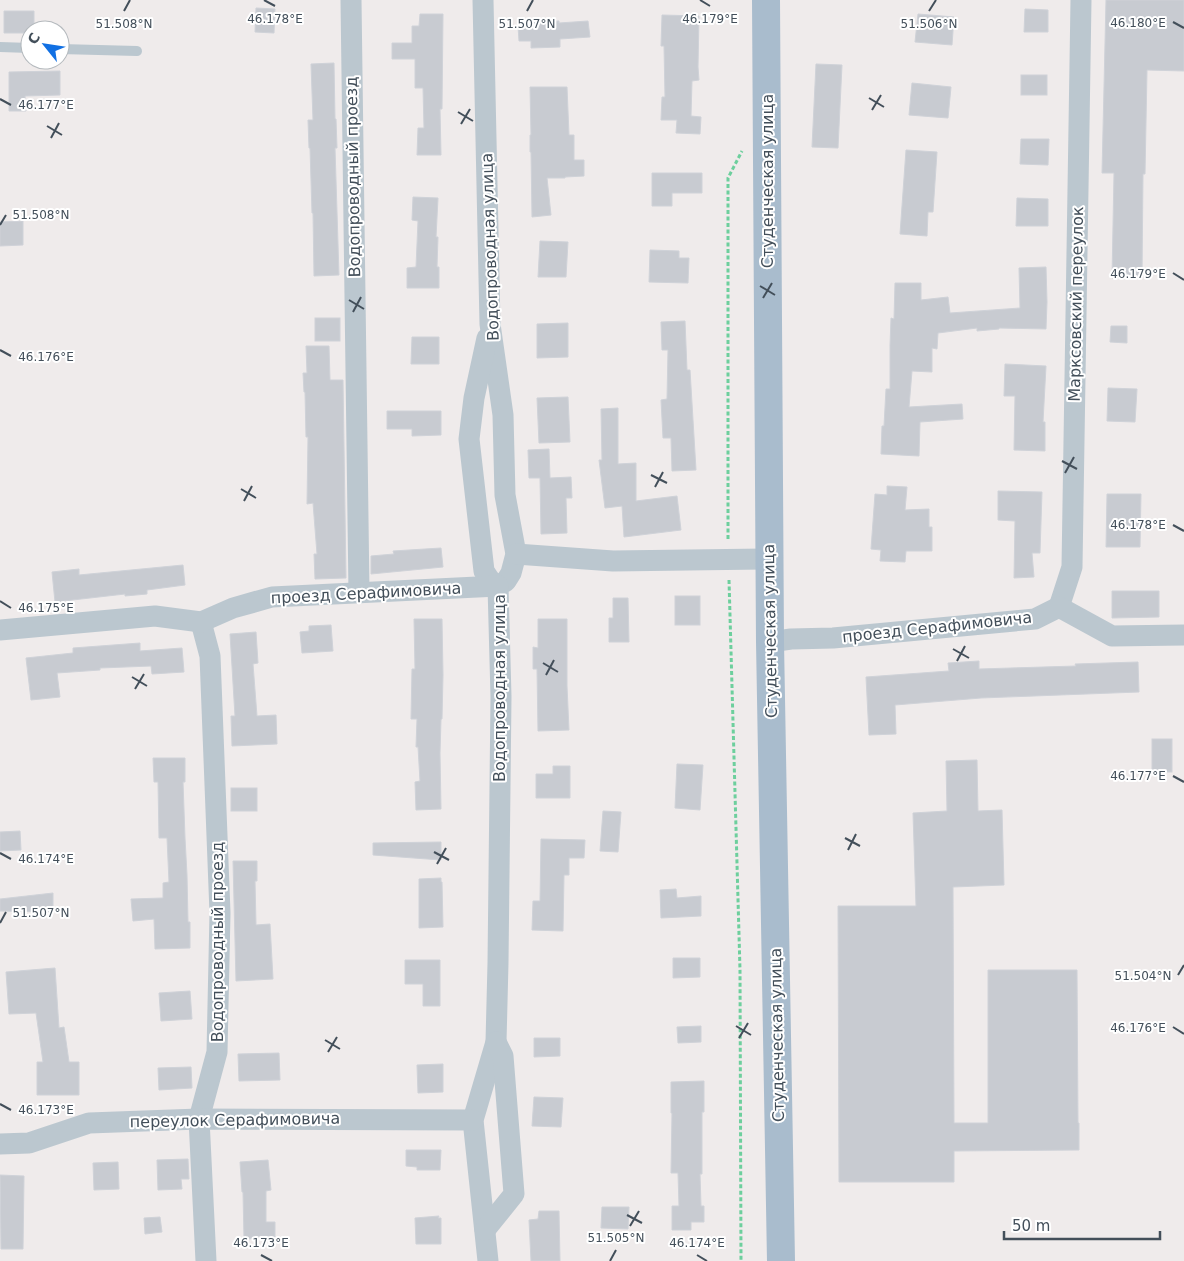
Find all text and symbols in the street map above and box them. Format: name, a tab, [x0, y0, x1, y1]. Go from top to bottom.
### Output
text: 46.178°E	[247, 12, 303, 26]
text: 46.179°E	[682, 12, 738, 26]
text: 46.180°E	[1110, 16, 1166, 30]
text: 51.508°N	[96, 17, 152, 31]
text: 51.507°N	[499, 17, 555, 31]
text: 51.506°N	[901, 17, 957, 31]
north arrow	[20, 20, 70, 70]
text: С	[24, 30, 43, 47]
street label: Водопроводный проезд	[342, 76, 364, 278]
street label: Студенческая улица	[758, 94, 777, 268]
text: 46.177°E	[18, 98, 74, 112]
street label: Водопроводная улица	[477, 153, 503, 341]
street label: Марксовский переулок	[1065, 206, 1087, 402]
text: 51.508°N	[13, 208, 69, 222]
text: 46.179°E	[1110, 267, 1166, 281]
text: 46.176°E	[18, 350, 74, 364]
text: 46.178°E	[1110, 518, 1166, 532]
street label: Студенческая улица	[759, 544, 781, 718]
street label: проезд Серафимовича	[270, 579, 462, 607]
street label: Водопроводная улица	[490, 594, 509, 782]
text: 46.175°E	[18, 601, 74, 615]
street label: проезд Серафимовича	[841, 608, 1033, 646]
text: 46.177°E	[1110, 769, 1166, 783]
street label: Водопроводный проезд	[208, 842, 227, 1042]
text: 46.174°E	[18, 852, 74, 866]
text: 51.507°N	[13, 906, 69, 920]
street label: Студенческая улица	[766, 948, 788, 1122]
text: 51.504°N	[1115, 969, 1171, 983]
text: 46.176°E	[1110, 1021, 1166, 1035]
text: 46.173°E	[18, 1103, 74, 1117]
street label: переулок Серафимовича	[130, 1109, 340, 1131]
scale bar	[1004, 1208, 1160, 1240]
text: 50 m	[1012, 1217, 1050, 1235]
text: 51.505°N	[588, 1231, 644, 1245]
text: 46.173°E	[233, 1236, 289, 1250]
text: 46.174°E	[669, 1236, 725, 1250]

